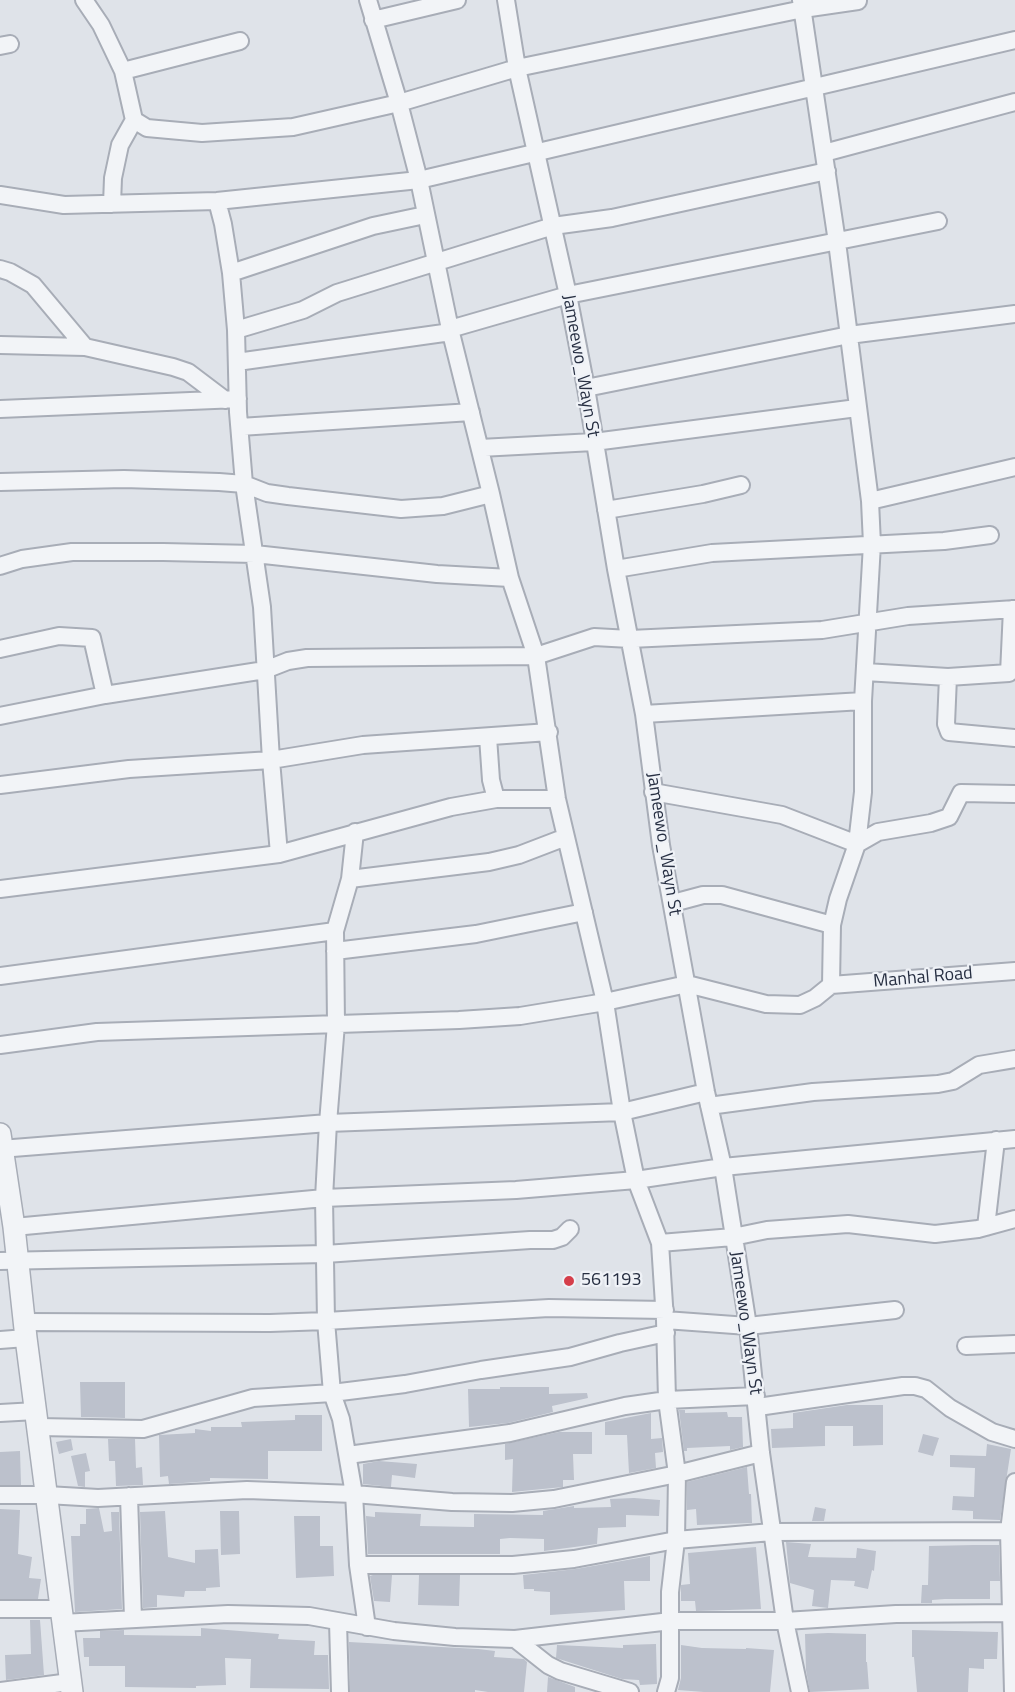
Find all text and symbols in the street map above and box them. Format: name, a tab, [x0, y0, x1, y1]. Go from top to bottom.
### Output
street label: Jameewo_Wayn St	[557, 293, 603, 439]
street label: Jameewo_Wayn St	[641, 771, 685, 917]
street label: Manhal Road	[872, 963, 974, 993]
street label: Jameewo_Wayn St	[724, 1250, 766, 1396]
place label: 561193	[581, 1270, 641, 1292]
marker: 561193	[562, 1274, 576, 1288]

